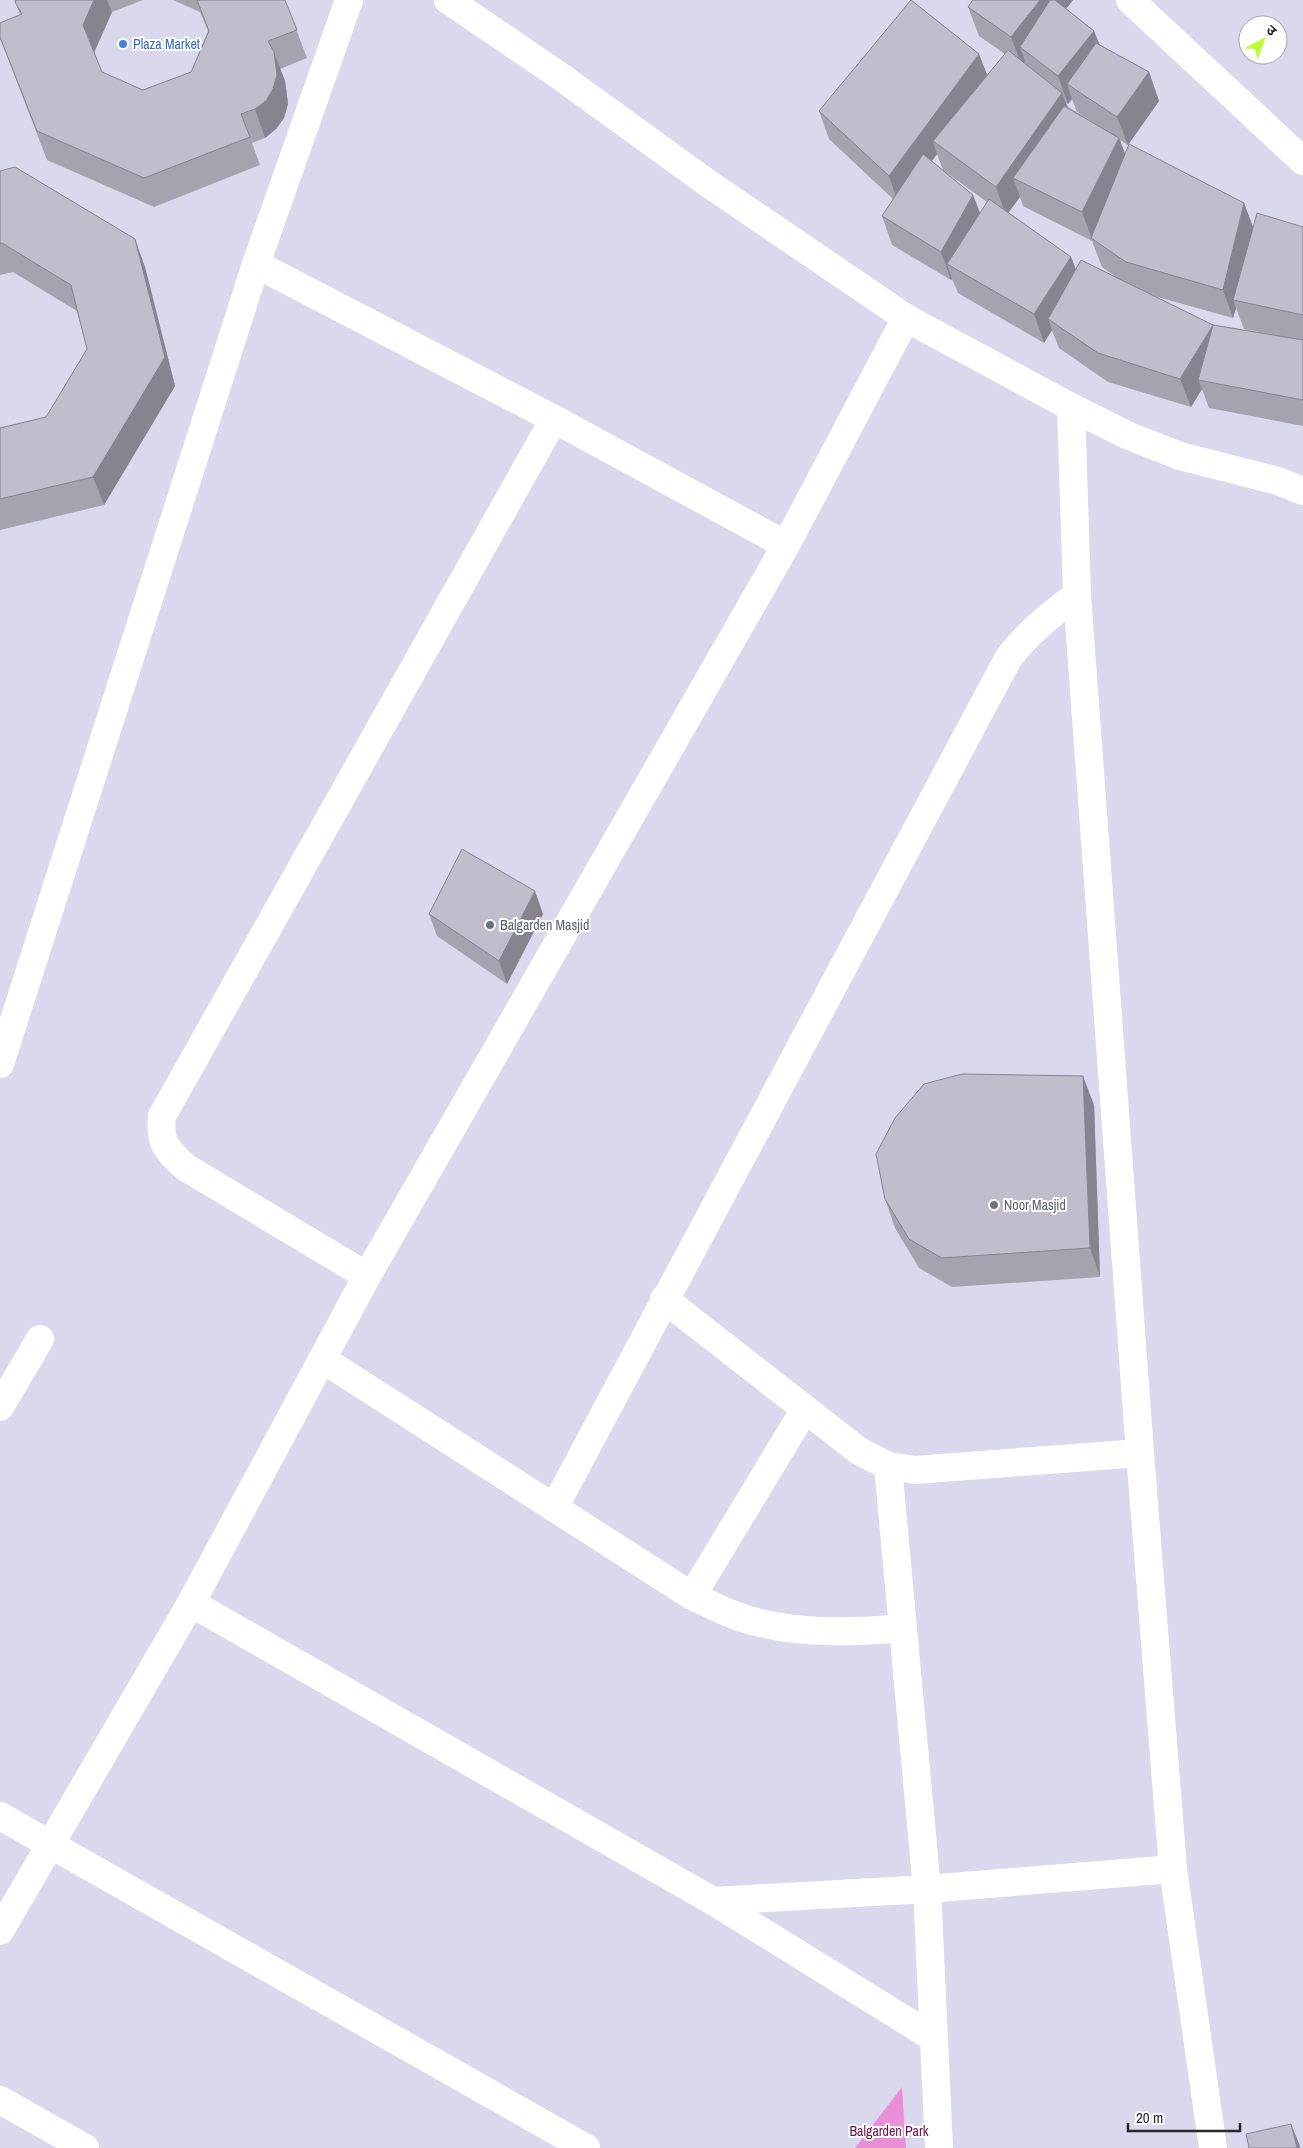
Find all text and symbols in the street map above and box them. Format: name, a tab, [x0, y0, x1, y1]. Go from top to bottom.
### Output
north arrow	[1238, 15, 1288, 65]
text: उ	[1263, 21, 1281, 40]
place label: Plaza Market	[133, 35, 200, 53]
marker: Plaza Market	[117, 38, 129, 50]
place label: Balgarden Masjid	[500, 916, 589, 934]
marker: Balgarden Masjid	[484, 919, 496, 931]
place label: Noor Masjid	[1004, 1196, 1066, 1214]
marker: Noor Masjid	[988, 1199, 1000, 1211]
scale bar	[1128, 2100, 1240, 2132]
text: 20 m	[1136, 2107, 1163, 2128]
park label: Balgarden Park	[849, 2122, 929, 2140]

